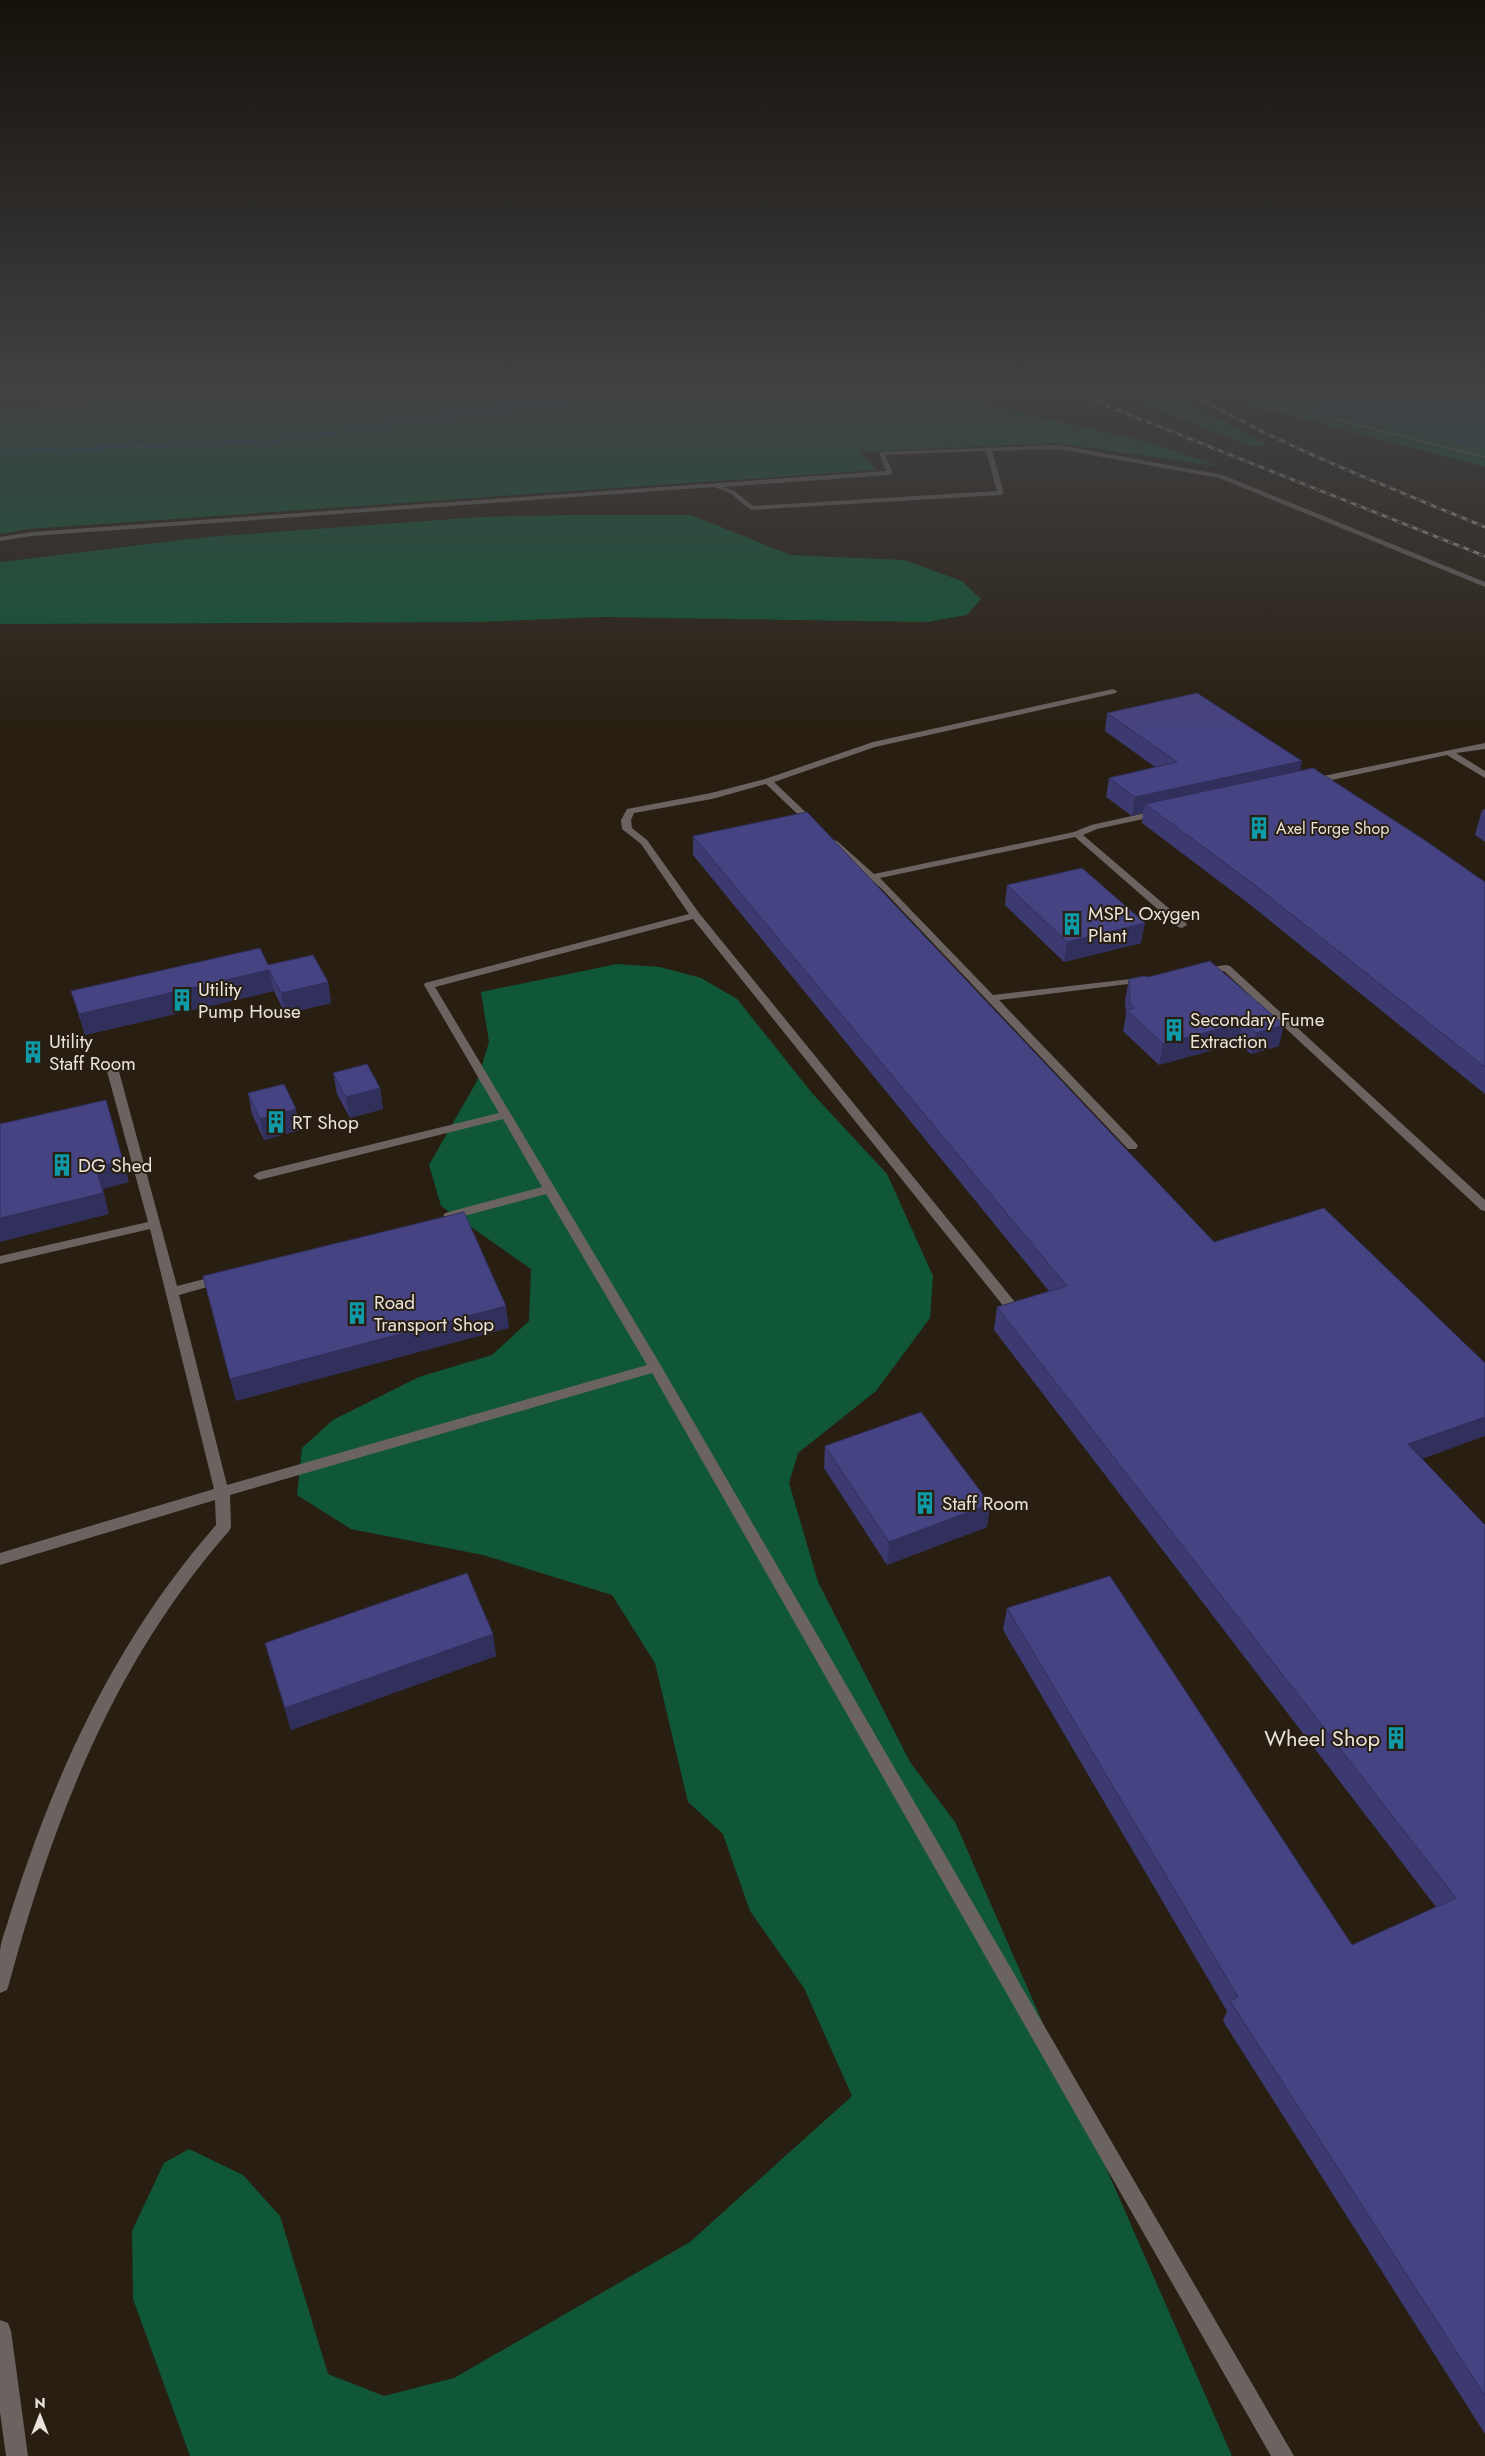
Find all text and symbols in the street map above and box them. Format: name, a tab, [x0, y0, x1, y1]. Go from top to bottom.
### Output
building icon: Axel Forge Shop	[1246, 815, 1272, 841]
place label: Axel Forge Shop	[1276, 817, 1389, 840]
place label: MSPL Oxygen Plant	[1088, 900, 1200, 949]
building icon: MSPL Oxygen Plant	[1059, 911, 1085, 937]
place label: Utility Pump House	[198, 976, 301, 1025]
building icon: Utility Pump House	[169, 987, 195, 1013]
place label: Secondary Fume Extraction	[1190, 1006, 1325, 1055]
building icon: Secondary Fume Extraction	[1161, 1017, 1187, 1043]
place label: Utility Staff Room	[49, 1028, 136, 1077]
building icon: Utility Staff Room	[20, 1039, 46, 1065]
building icon: RT Shop	[263, 1109, 289, 1135]
place label: RT Shop	[292, 1109, 359, 1136]
building icon: DG Shed	[49, 1152, 75, 1178]
place label: DG Shed	[78, 1152, 152, 1179]
place label: Road Transport Shop	[374, 1289, 494, 1338]
building icon: Road Transport Shop	[344, 1300, 370, 1326]
building icon: Staff Room	[912, 1490, 938, 1516]
place label: Staff Room	[942, 1490, 1029, 1517]
place label: Wheel Shop	[1264, 1722, 1380, 1754]
building icon: Wheel Shop	[1383, 1725, 1409, 1751]
north arrow	[15, 2391, 65, 2441]
text: N	[34, 2393, 46, 2413]

